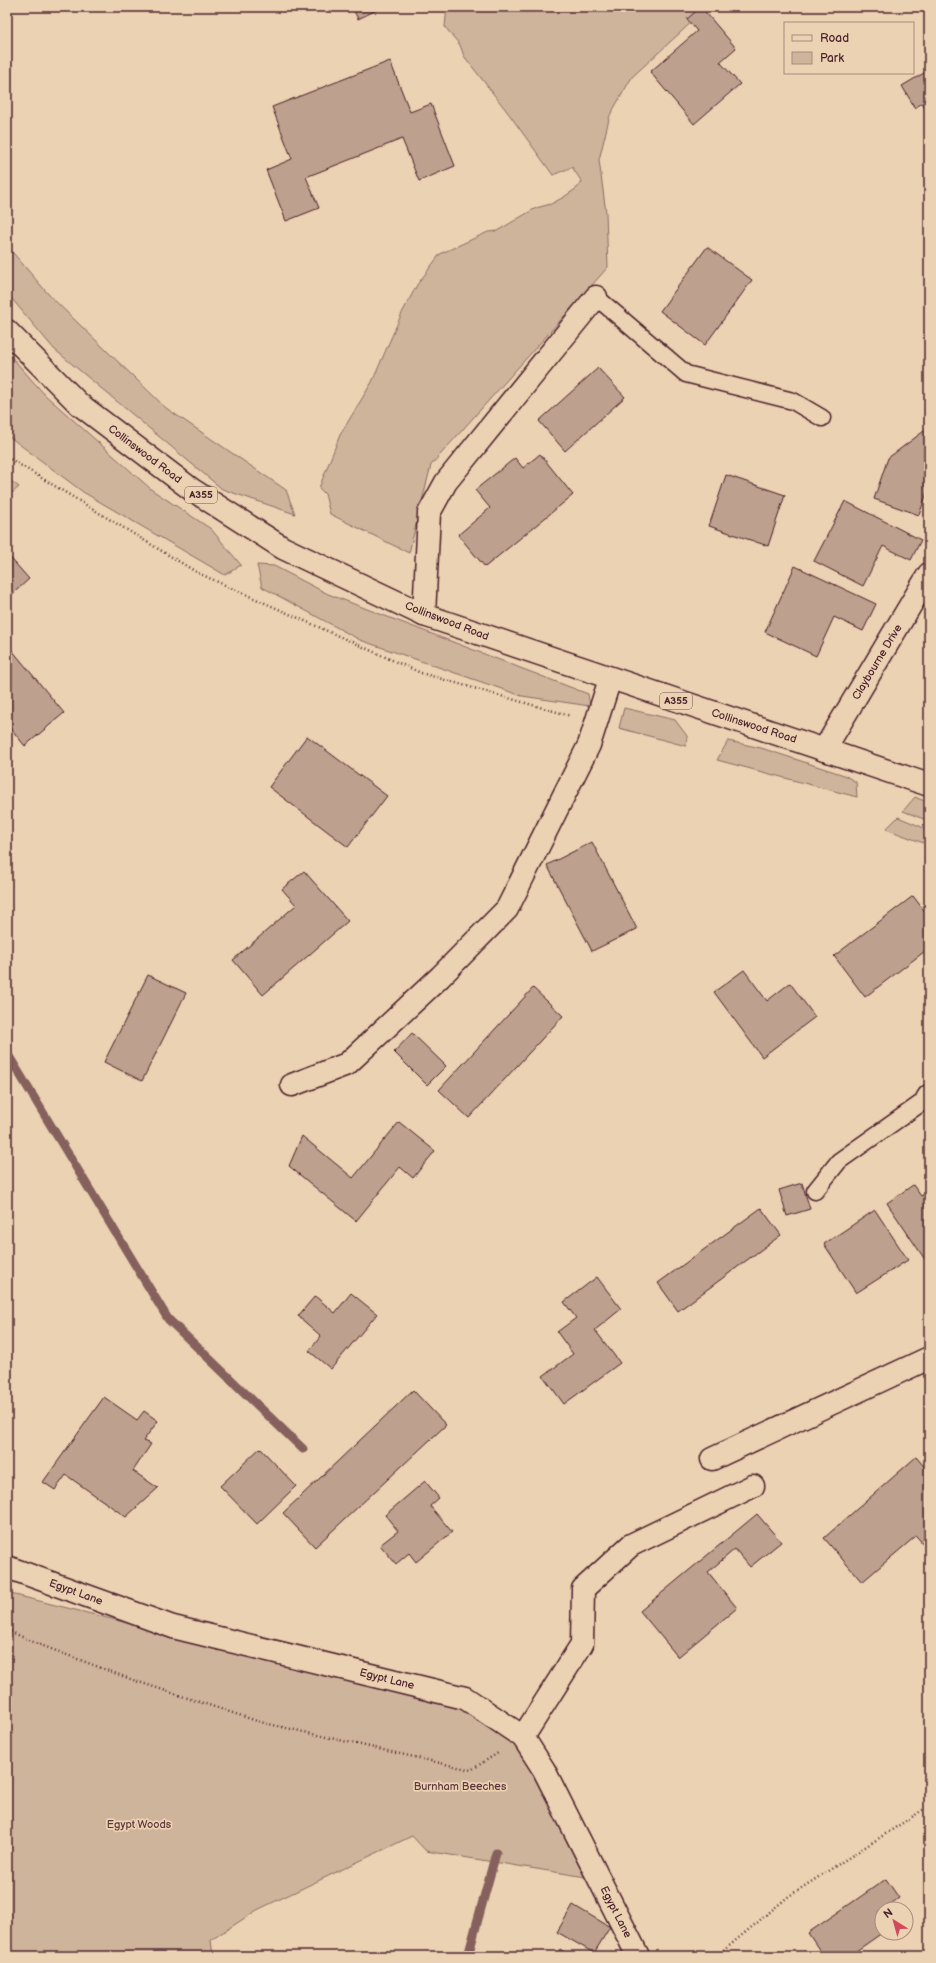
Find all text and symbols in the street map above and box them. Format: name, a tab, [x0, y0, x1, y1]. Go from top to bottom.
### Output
legend	[784, 22, 914, 74]
text: Road	[820, 31, 849, 46]
text: Park	[820, 51, 844, 66]
street label: Collinswood Road	[106, 422, 184, 486]
road number: A355	[185, 487, 217, 503]
street label: Collinswood Road	[403, 599, 491, 643]
street label: Claybourne Drive	[849, 622, 905, 702]
road number: A355	[660, 693, 692, 709]
street label: Collinswood Road	[710, 706, 798, 746]
street label: Egypt Lane	[47, 1576, 105, 1608]
street label: Egypt Lane	[358, 1666, 416, 1692]
park label: Burnham Beeches	[414, 1780, 507, 1793]
park label: Egypt Woods	[107, 1818, 172, 1831]
street label: Egypt Lane	[597, 1884, 635, 1940]
north arrow	[874, 1901, 914, 1941]
text: N	[881, 1906, 895, 1921]

